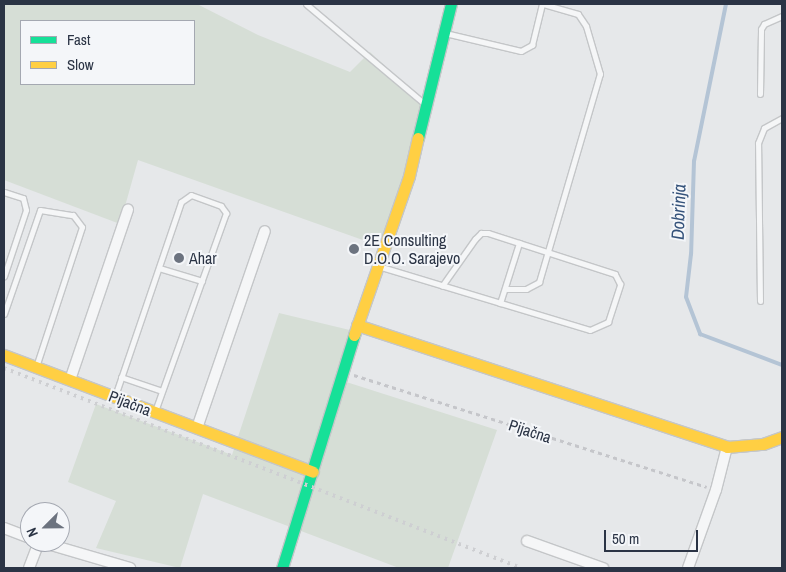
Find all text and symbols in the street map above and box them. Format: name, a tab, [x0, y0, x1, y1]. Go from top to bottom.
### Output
legend	[20, 20, 195, 85]
text: Fast	[67, 29, 90, 50]
text: Slow	[67, 54, 94, 75]
water label: Dobrinja	[667, 184, 691, 240]
place label: 2E Consulting D.O.O. Sarajevo	[364, 230, 460, 268]
marker: 2E Consulting D.O.O. Sarajevo	[348, 243, 360, 255]
place label: Ahar	[189, 248, 217, 268]
marker: Ahar	[173, 252, 185, 264]
street label: Pijačna	[106, 386, 154, 420]
street label: Pijačna	[506, 415, 554, 447]
north arrow	[20, 502, 70, 552]
scale bar	[606, 520, 700, 552]
text: N	[22, 525, 42, 540]
text: 50 m	[612, 528, 639, 549]

